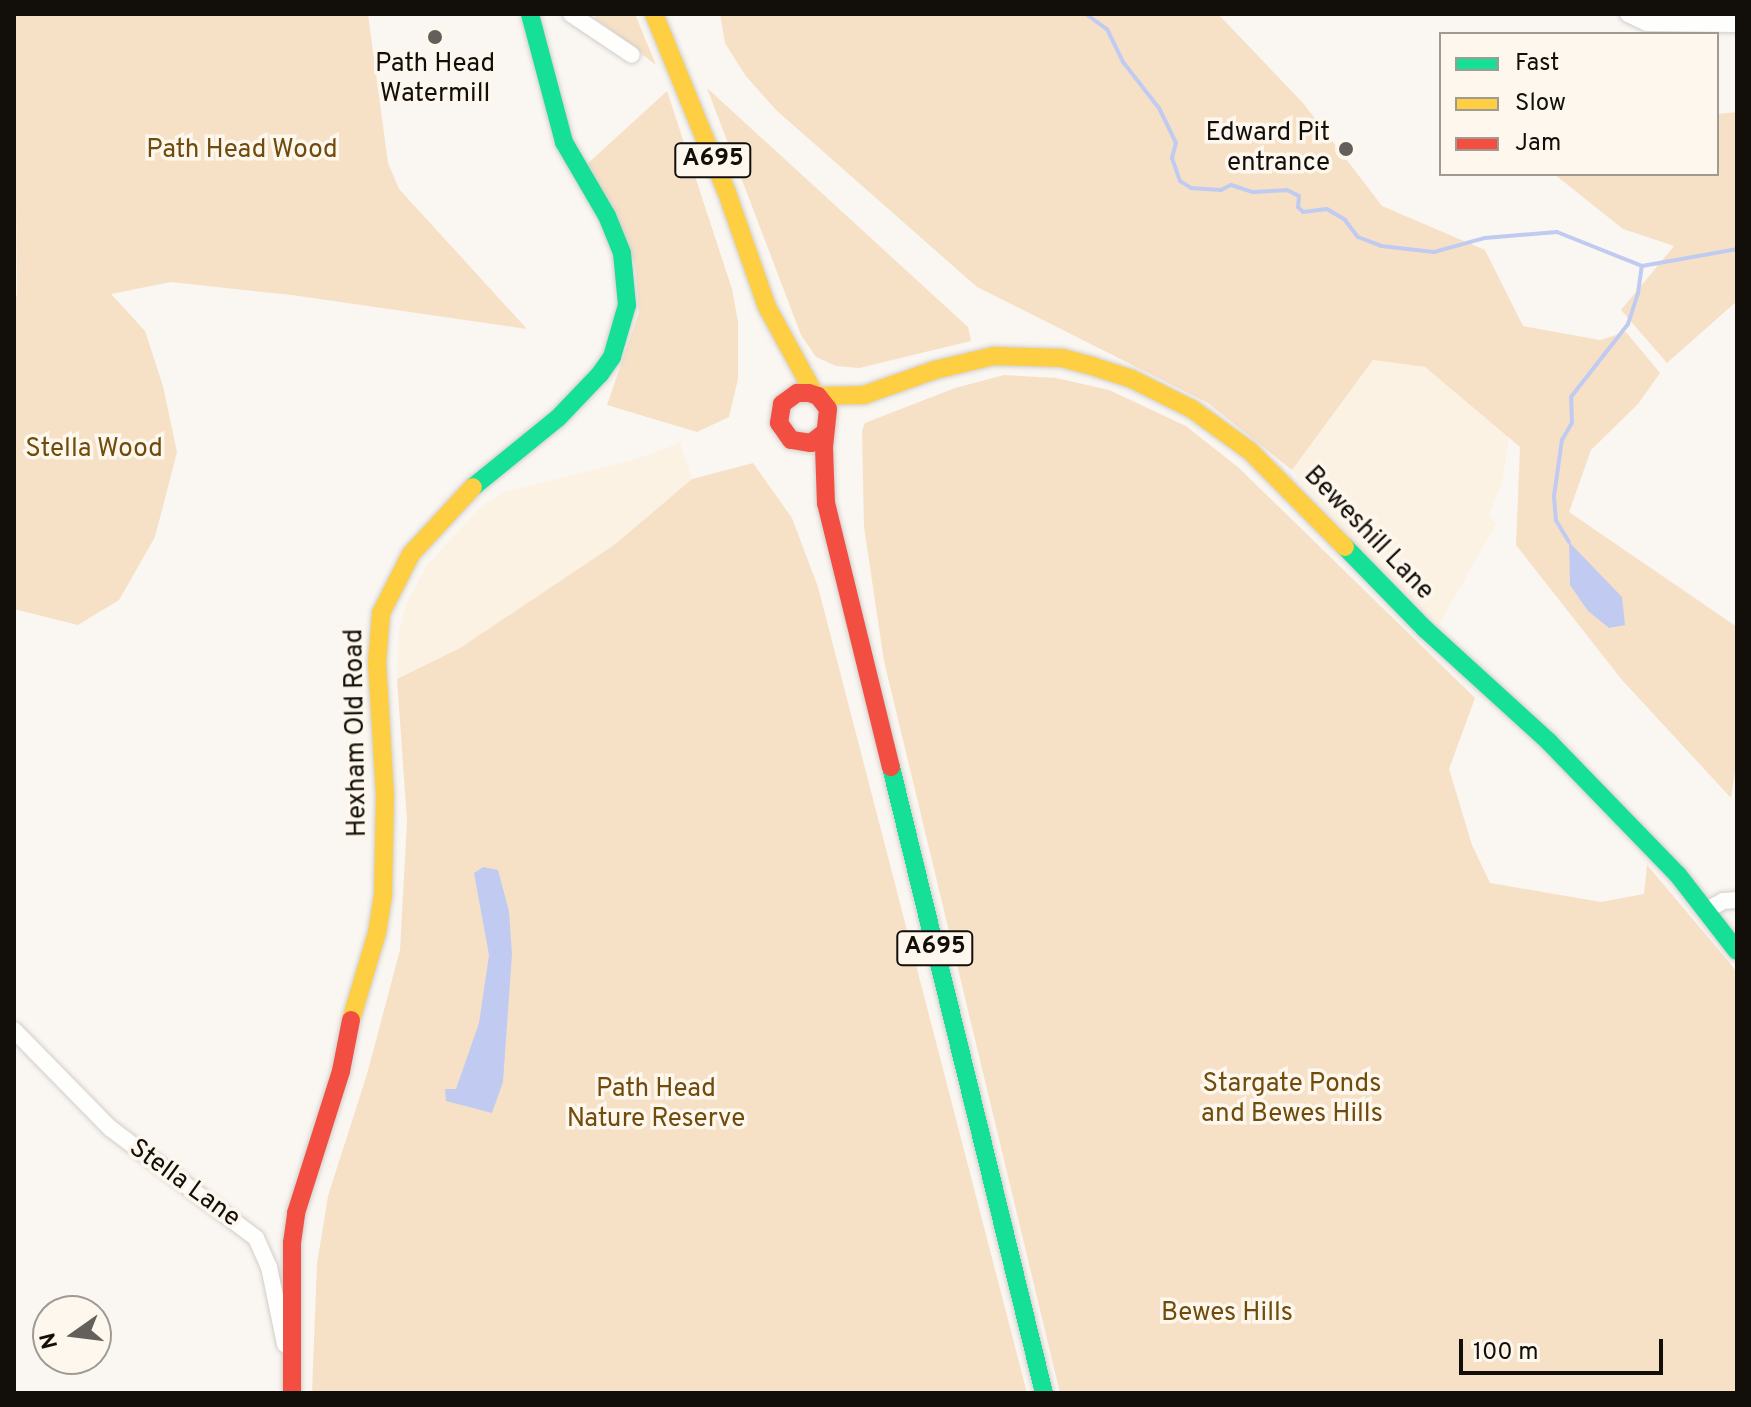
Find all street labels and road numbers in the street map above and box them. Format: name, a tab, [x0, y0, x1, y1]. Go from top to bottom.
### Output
road number: A695	[673, 140, 753, 180]
street label: Beweshill Lane	[1296, 461, 1440, 607]
street label: Hexham Old Road	[340, 628, 374, 838]
road number: A695	[895, 928, 975, 968]
street label: Stella Lane	[122, 1133, 246, 1235]

